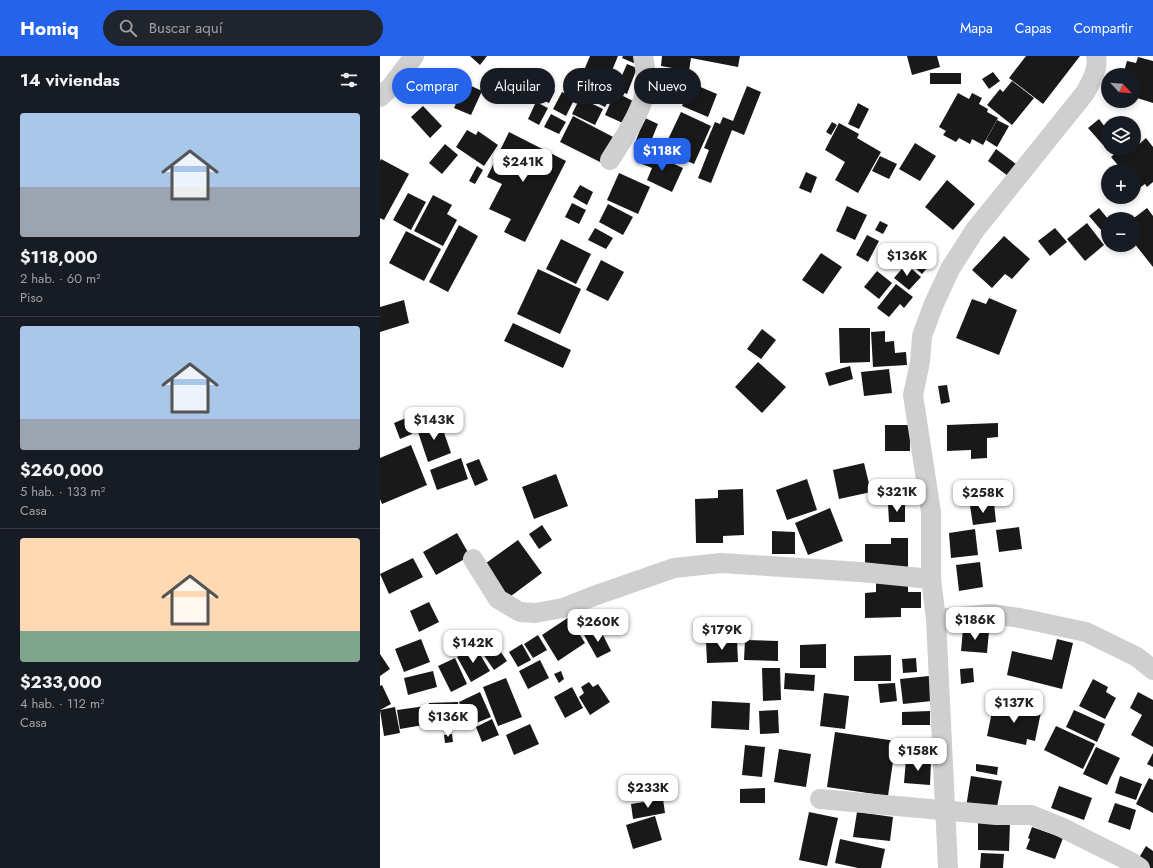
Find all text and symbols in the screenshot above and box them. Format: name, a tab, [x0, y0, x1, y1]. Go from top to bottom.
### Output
search box	[103, 10, 383, 46]
text: Homiq	[20, 15, 79, 42]
icon: search	[117, 17, 139, 39]
text: Buscar aquí	[149, 17, 223, 39]
text: Mapa	[960, 18, 993, 38]
text: Capas	[1015, 18, 1052, 38]
text: Compartir	[1074, 18, 1133, 38]
text: 14 viviendas	[20, 68, 120, 92]
chip: Comprar	[392, 68, 472, 104]
chip: Alquilar	[480, 68, 555, 104]
chip: Filtros	[563, 68, 626, 104]
chip: Nuevo	[634, 68, 701, 104]
north arrow	[1101, 68, 1141, 108]
map controls	[1101, 68, 1141, 252]
icon: filters	[338, 69, 360, 91]
button: layers	[1101, 116, 1141, 156]
pin: $118K	[634, 138, 690, 172]
icon: home	[154, 139, 226, 211]
text: $118K	[643, 141, 681, 160]
pin: $241K	[495, 149, 551, 183]
text: $241K	[502, 152, 544, 171]
button: +	[1101, 164, 1141, 204]
button: −	[1101, 212, 1141, 252]
pin: $136K	[879, 243, 935, 277]
text: $118,000	[20, 245, 98, 269]
text: $136K	[887, 246, 927, 265]
text: 2 hab. · 60 m²	[20, 269, 101, 288]
text: Piso	[20, 288, 43, 307]
icon: home	[154, 352, 226, 424]
pin: $143K	[406, 407, 462, 441]
text: $143K	[414, 410, 454, 429]
text: $260,000	[20, 458, 104, 482]
pin: $321K	[869, 479, 925, 513]
pin: $258K	[955, 480, 1011, 514]
text: 5 hab. · 133 m²	[20, 482, 105, 501]
text: $321K	[877, 482, 917, 501]
text: $258K	[962, 483, 1004, 502]
text: Casa	[20, 501, 47, 520]
icon: home	[154, 564, 226, 636]
pin: $186K	[947, 607, 1003, 641]
pin: $260K	[570, 609, 626, 643]
text: $186K	[955, 610, 995, 629]
text: $260K	[576, 612, 620, 631]
pin: $179K	[694, 617, 750, 651]
text: $179K	[702, 620, 742, 639]
pin: $142K	[445, 630, 501, 664]
text: $142K	[452, 633, 494, 652]
text: $233,000	[20, 670, 102, 694]
pin: $137K	[986, 690, 1042, 724]
text: $137K	[994, 693, 1034, 712]
text: 4 hab. · 112 m²	[20, 694, 105, 713]
pin: $136K	[420, 704, 476, 738]
text: $136K	[428, 707, 468, 726]
text: Casa	[20, 713, 47, 732]
pin: $158K	[890, 738, 946, 772]
text: $158K	[898, 741, 938, 760]
pin: $233K	[620, 775, 676, 809]
text: $233K	[627, 778, 669, 797]

